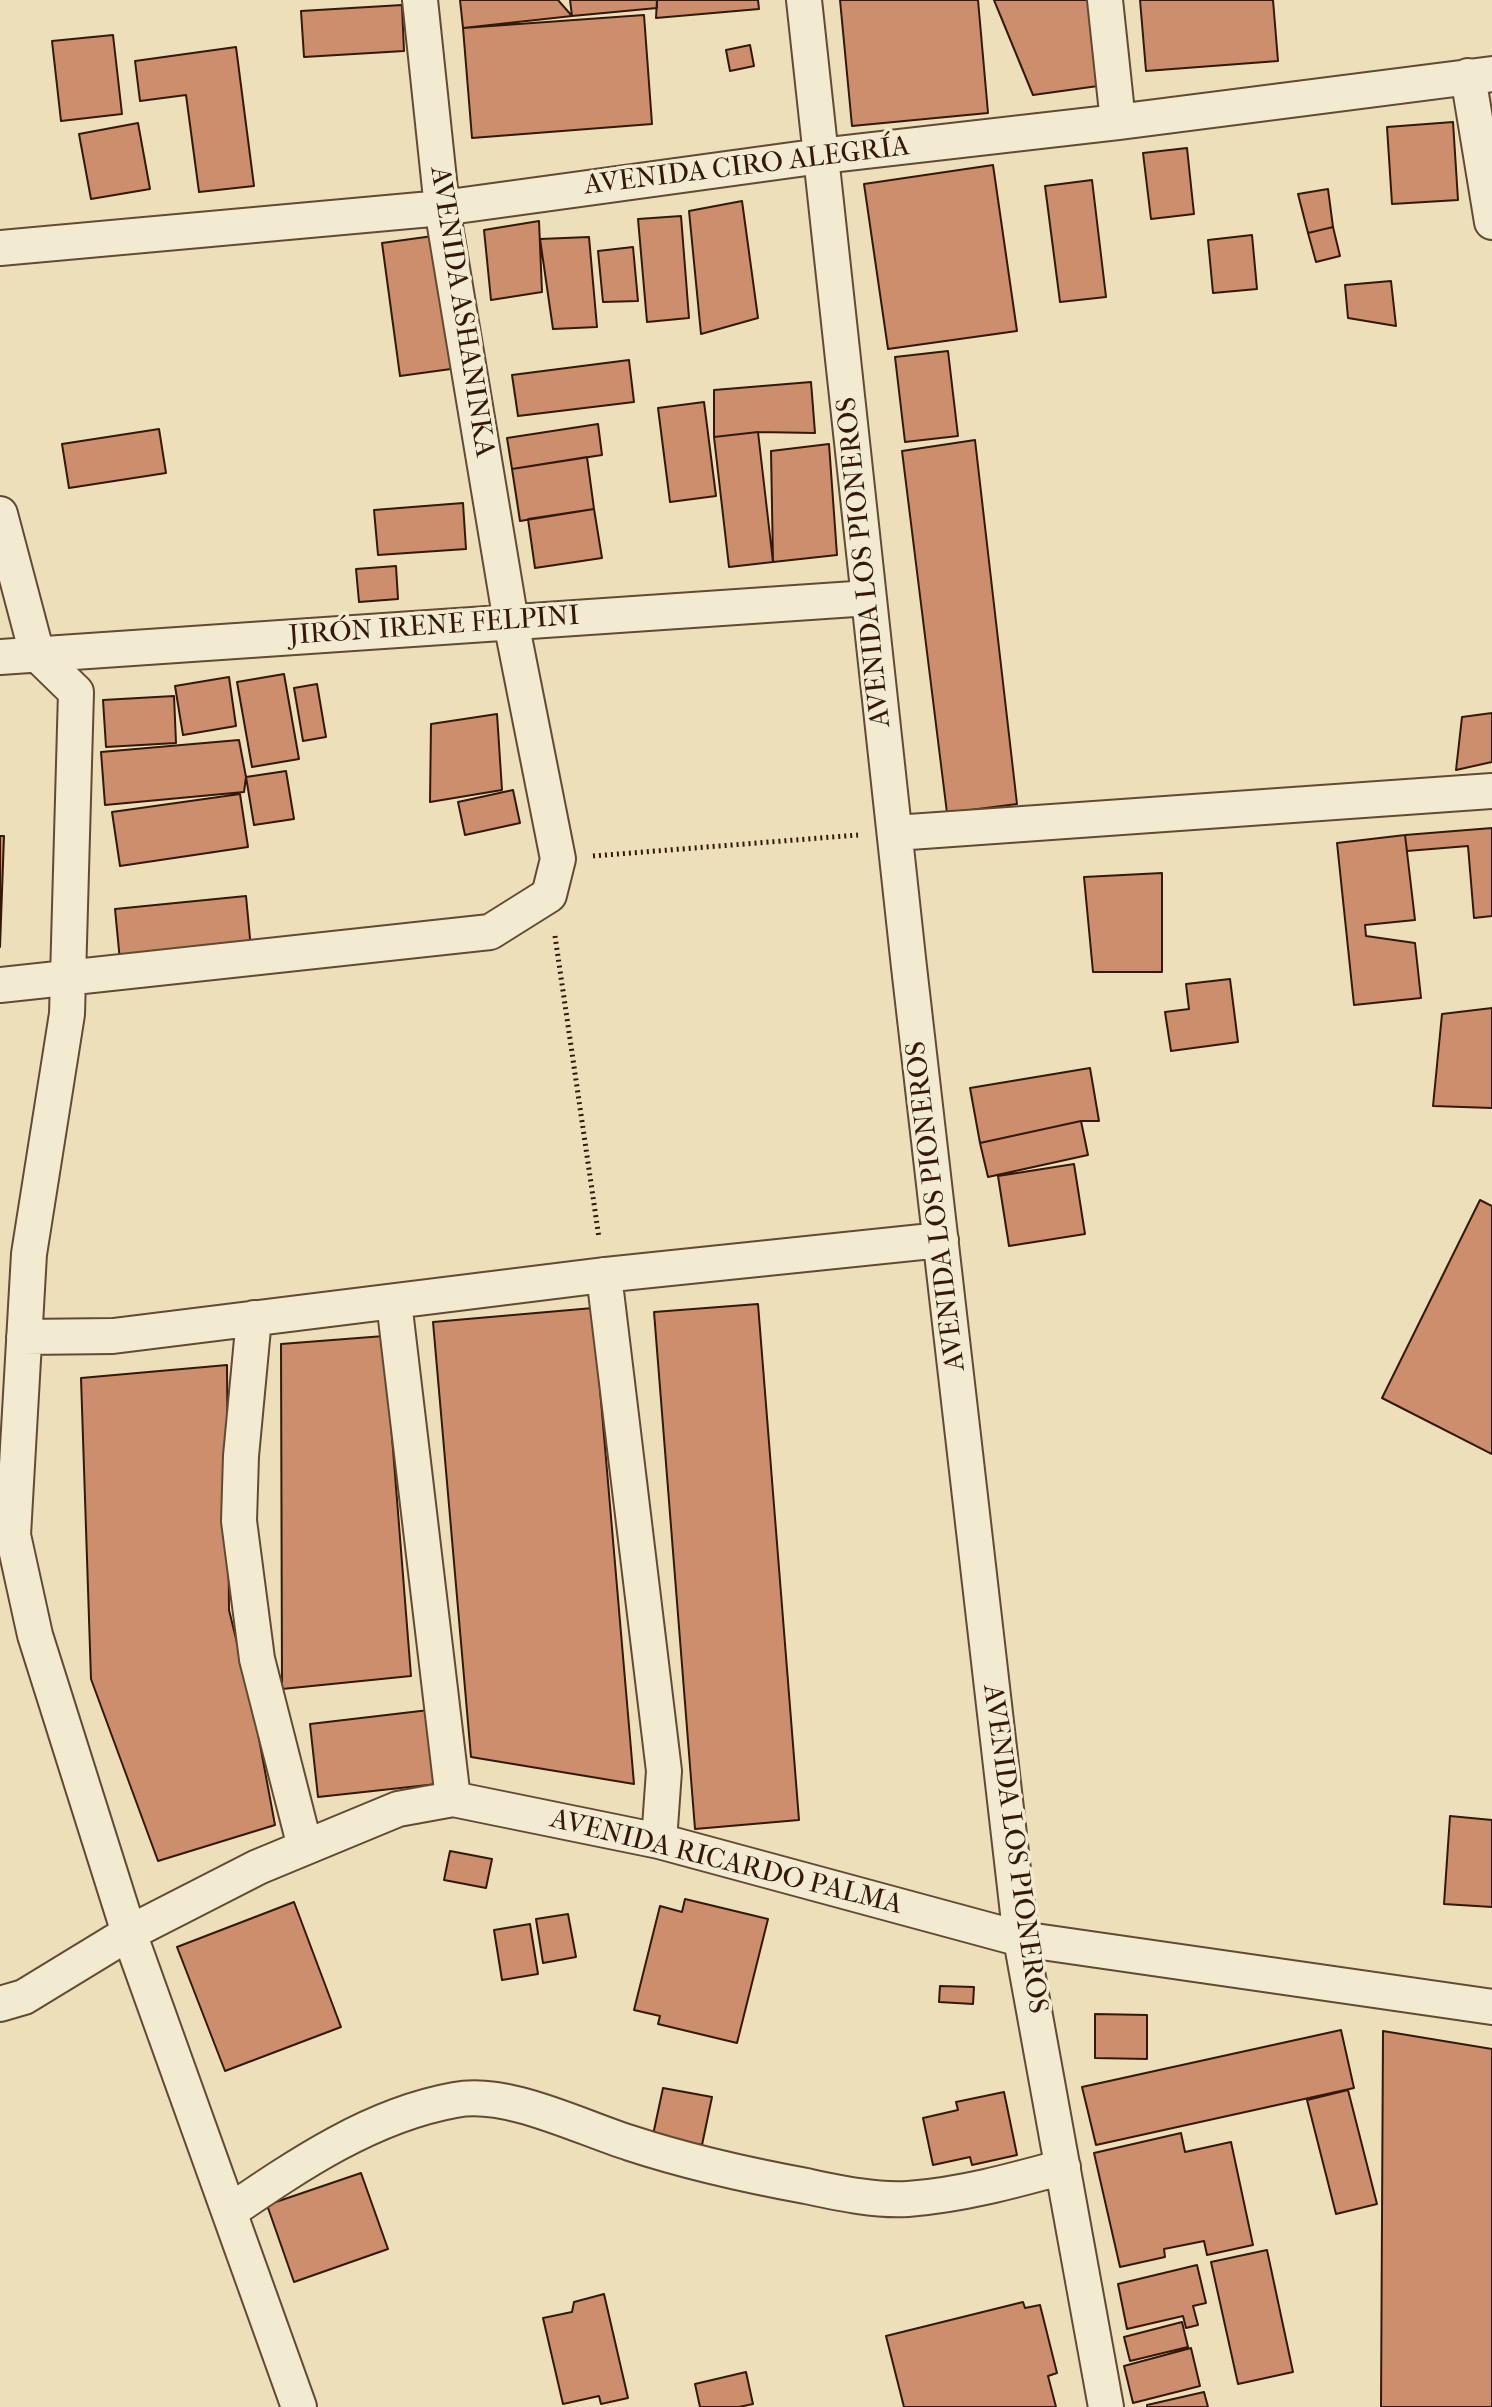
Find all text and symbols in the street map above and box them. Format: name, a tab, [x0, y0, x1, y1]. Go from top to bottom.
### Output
street label: AVENIDA CIRO ALEGRÍA	[582, 130, 912, 204]
street label: AVENIDA ASHANINKA	[421, 164, 501, 460]
street label: AVENIDA LOS PIONEROS	[831, 395, 899, 729]
street label: JIRÓN IRENE FELPINI	[287, 600, 581, 654]
street label: AVENIDA LOS PIONEROS	[900, 1039, 974, 1373]
street label: AVENIDA LOS PIONEROS	[974, 1682, 1054, 2016]
street label: AVENIDA RICARDO PALMA	[547, 1803, 905, 1923]

